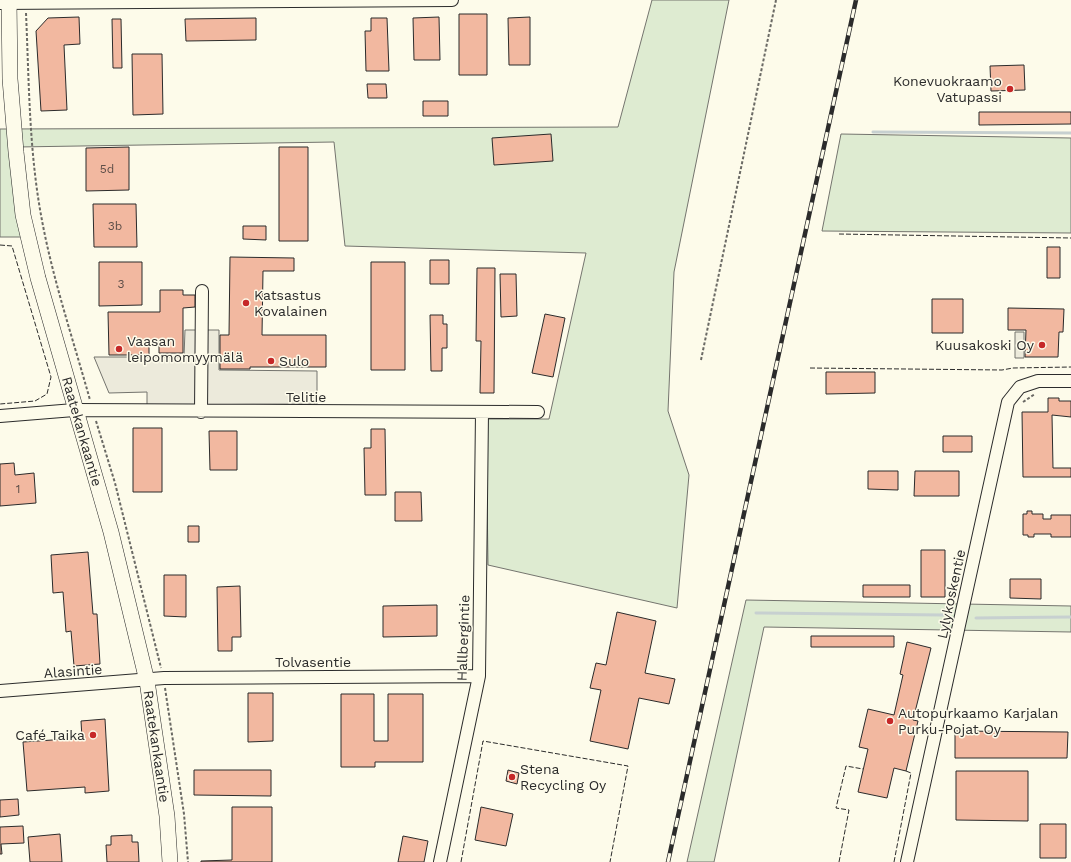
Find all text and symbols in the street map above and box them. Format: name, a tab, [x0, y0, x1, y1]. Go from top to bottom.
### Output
place label: Konevuokraamo Vatupassi	[893, 73, 1002, 105]
marker: Konevuokraamo Vatupassi	[1005, 84, 1015, 94]
house number: 5d	[100, 162, 114, 176]
house number: 3b	[108, 219, 122, 233]
house number: 3	[118, 277, 125, 291]
place label: Katsastus Kovalainen	[254, 287, 327, 319]
marker: Katsastus Kovalainen	[241, 298, 251, 308]
place label: Vaasan leipomomyymälä	[127, 333, 243, 365]
place label: Kuusakoski Oy	[935, 337, 1035, 353]
marker: Kuusakoski Oy	[1037, 340, 1047, 350]
marker: Vaasan leipomomyymälä	[114, 344, 124, 354]
place label: Sulo	[279, 353, 309, 369]
marker: Sulo	[266, 356, 276, 366]
street label: Raatekankaantie	[59, 375, 105, 488]
street label: Telitie	[286, 389, 326, 405]
house number: 1	[16, 482, 20, 496]
street label: Lylykoskentie	[934, 548, 968, 640]
street label: Hallbergintie	[453, 595, 473, 681]
street label: Tolvasentie	[275, 654, 351, 670]
street label: Alasintie	[43, 661, 103, 681]
street label: Raatekankaantie	[140, 689, 173, 803]
place label: Autopurkaamo Karjalan Purku-Pojat Oy	[898, 705, 1058, 737]
marker: Autopurkaamo Karjalan Purku-Pojat Oy	[885, 716, 895, 726]
place label: Café Taika	[15, 727, 85, 743]
marker: Café Taika	[88, 730, 98, 740]
place label: Stena Recycling Oy	[520, 761, 607, 793]
marker: Stena Recycling Oy	[507, 772, 517, 782]

